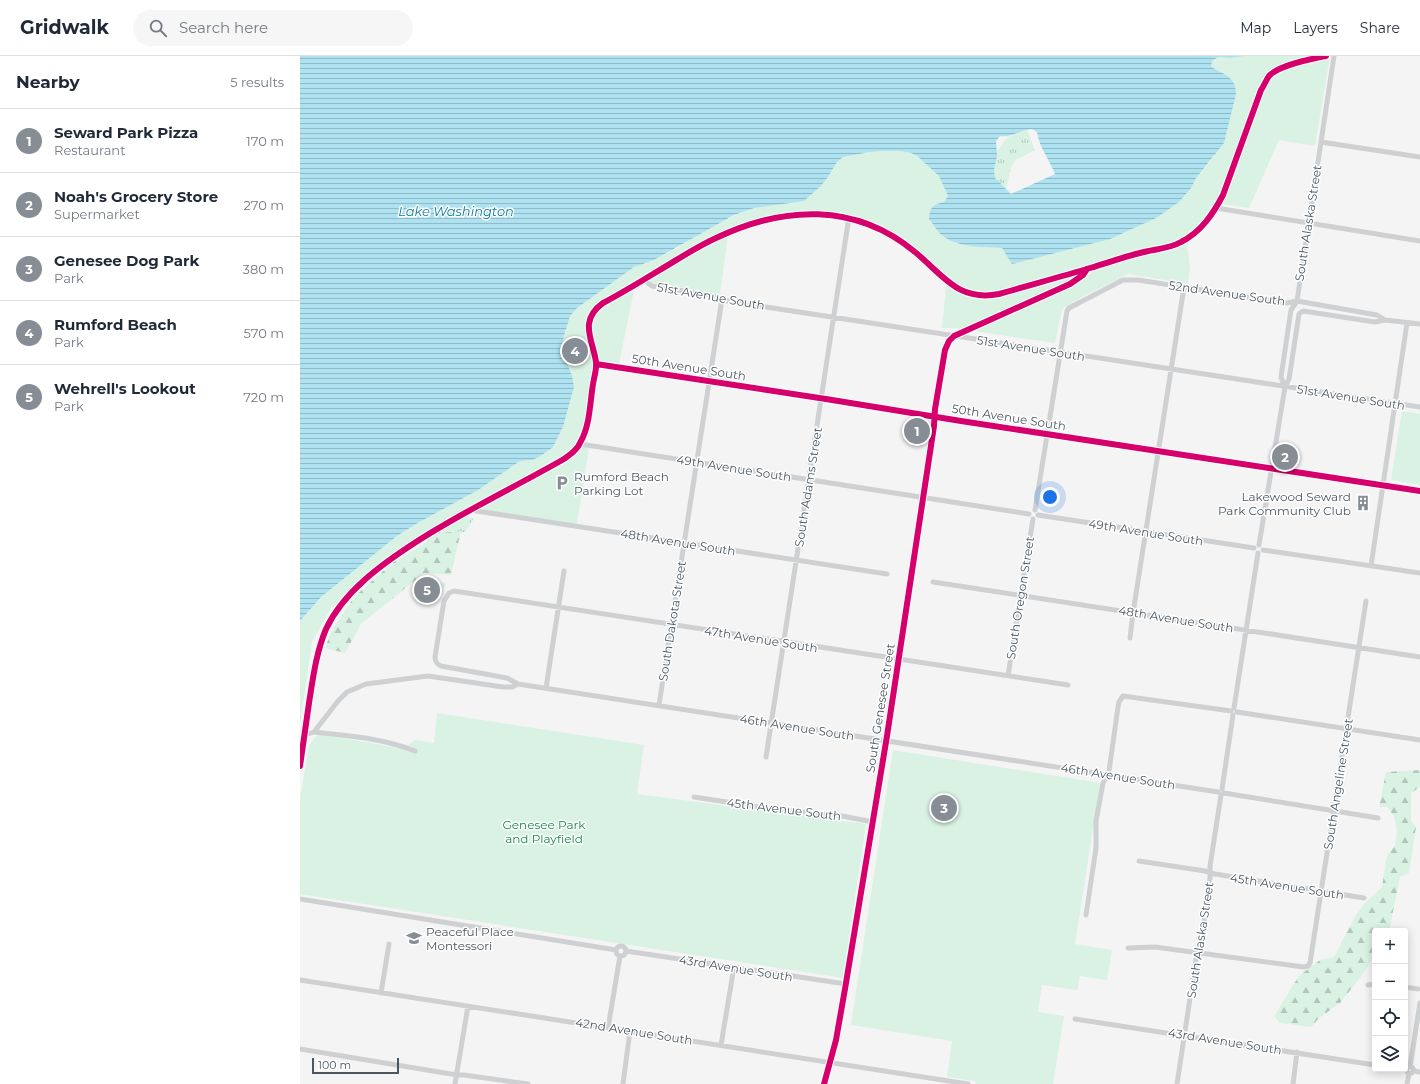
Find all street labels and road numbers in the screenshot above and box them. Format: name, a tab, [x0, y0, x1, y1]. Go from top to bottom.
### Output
street label: South Alaska Street	[1291, 164, 1325, 282]
street label: 52nd Avenue South	[1168, 277, 1286, 309]
street label: 51st Avenue South	[656, 279, 766, 313]
street label: 51st Avenue South	[976, 332, 1086, 364]
street label: 50th Avenue South	[631, 351, 747, 383]
street label: 51st Avenue South	[1296, 381, 1406, 413]
street label: 50th Avenue South	[951, 401, 1067, 433]
street label: South Adams Street	[791, 426, 825, 548]
street label: 49th Avenue South	[676, 452, 792, 484]
street label: 49th Avenue South	[1088, 516, 1204, 548]
street label: 48th Avenue South	[619, 526, 737, 558]
street label: South Oregon Street	[1003, 535, 1037, 661]
street label: South Dakota Street	[655, 560, 689, 682]
street label: 48th Avenue South	[1117, 603, 1235, 635]
street label: 47th Avenue South	[703, 623, 819, 655]
street label: South Genesee Street	[862, 642, 898, 774]
street label: 46th Avenue South	[739, 711, 855, 743]
street label: South Angeline Street	[1320, 717, 1356, 851]
street label: 46th Avenue South	[1060, 760, 1176, 792]
street label: 45th Avenue South	[726, 795, 842, 823]
street label: 45th Avenue South	[1229, 870, 1345, 902]
street label: South Alaska Street	[1183, 881, 1217, 999]
street label: 43rd Avenue South	[678, 952, 794, 984]
street label: 42nd Avenue South	[574, 1014, 694, 1048]
street label: 43rd Avenue South	[1167, 1025, 1283, 1057]

